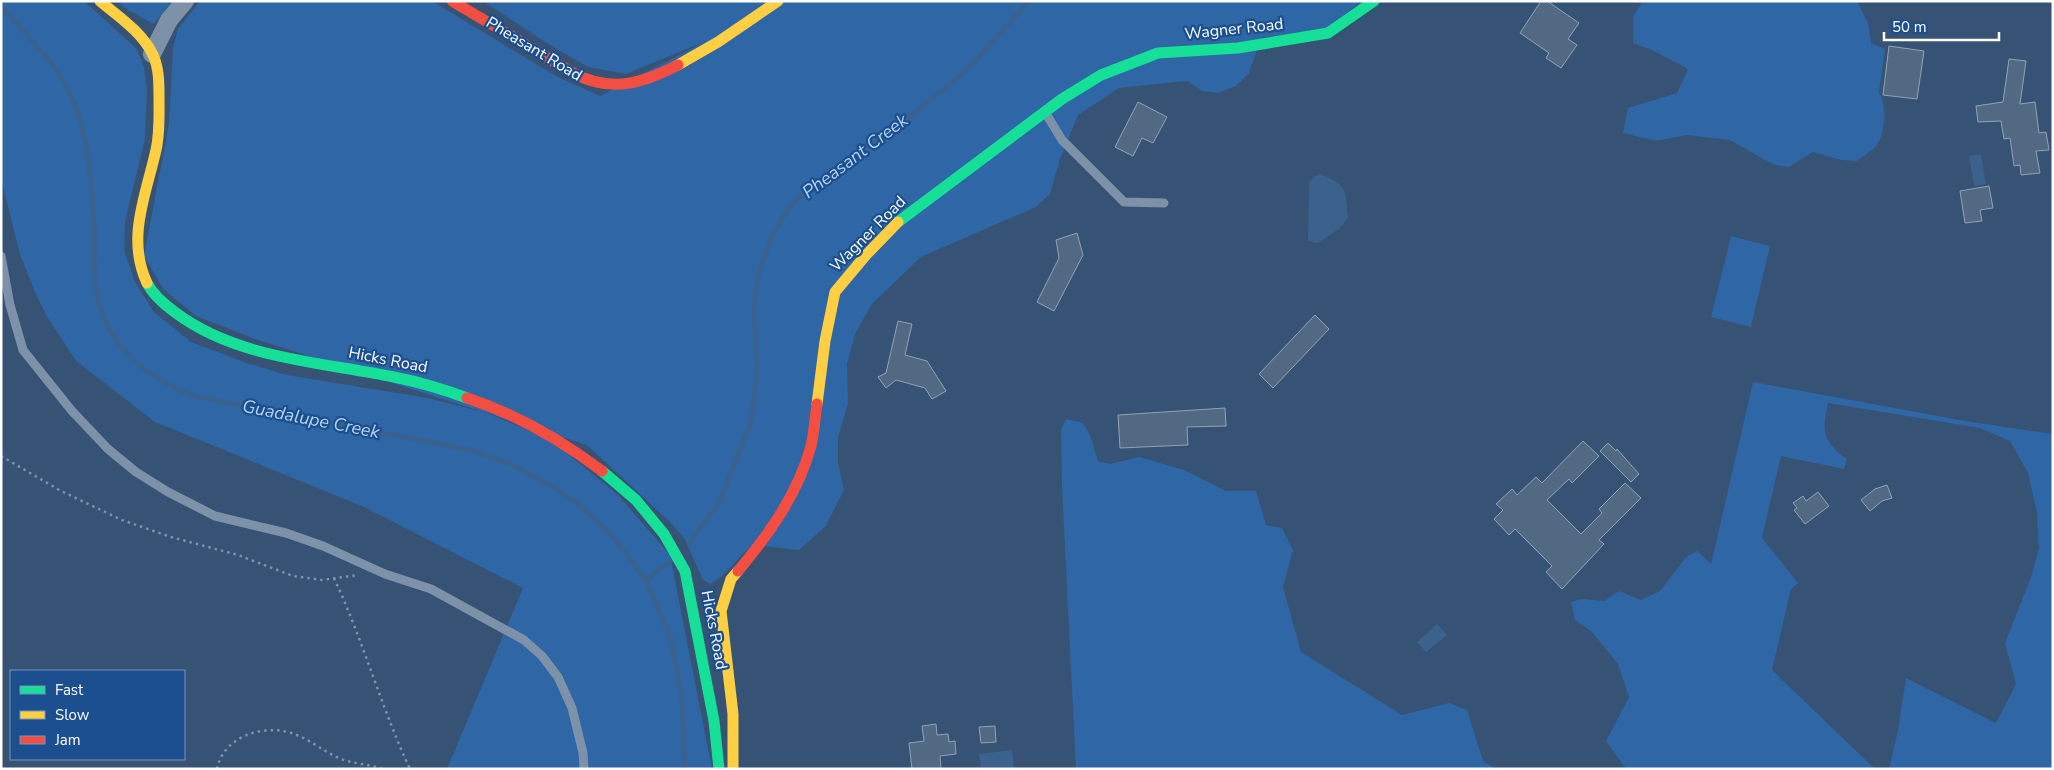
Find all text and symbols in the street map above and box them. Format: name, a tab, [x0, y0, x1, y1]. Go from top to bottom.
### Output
scale bar	[1884, 10, 1999, 42]
street label: Pheasant Road	[482, 12, 586, 86]
street label: Wagner Road	[1184, 13, 1284, 45]
text: 50 m	[1892, 17, 1927, 37]
water label: Pheasant Creek	[797, 108, 914, 204]
street label: Wagner Road	[825, 191, 911, 277]
street label: Hicks Road	[347, 342, 429, 378]
water label: Guadalupe Creek	[240, 394, 383, 444]
street label: Hicks Road	[696, 589, 732, 671]
legend	[10, 670, 185, 760]
text: Fast	[55, 680, 84, 700]
text: Slow	[55, 705, 90, 725]
text: Jam	[54, 730, 81, 750]

